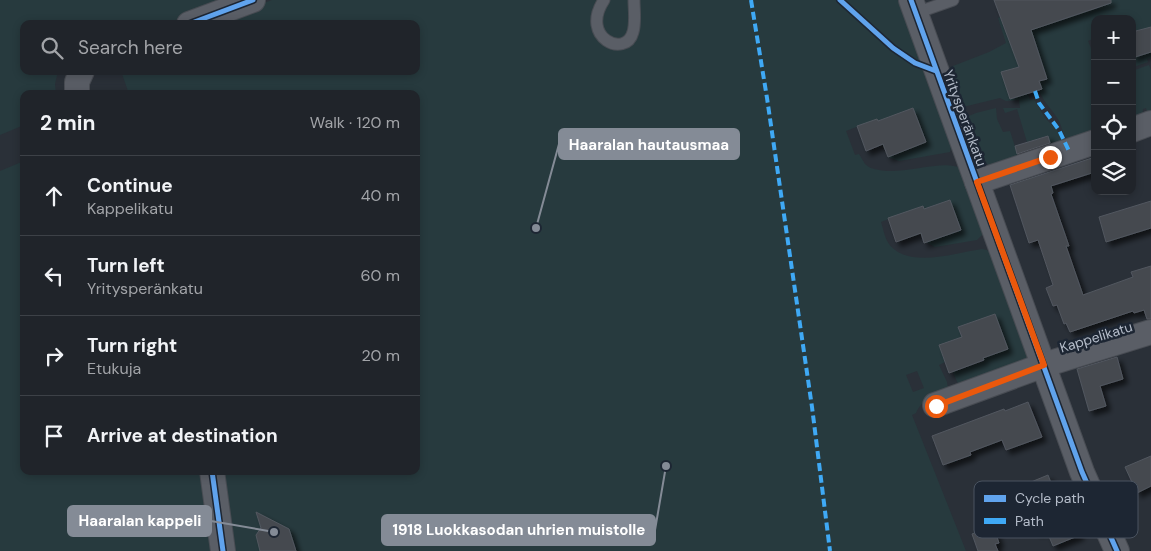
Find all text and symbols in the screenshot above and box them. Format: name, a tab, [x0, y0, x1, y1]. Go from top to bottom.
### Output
map controls	[1091, 15, 1136, 195]
button: +	[1091, 15, 1136, 60]
search box	[20, 20, 420, 75]
icon: search	[38, 34, 66, 62]
text: Search here	[78, 35, 183, 60]
button: −	[1091, 60, 1136, 105]
street label: Yritysperänkatu	[939, 67, 991, 169]
button: locate	[1091, 105, 1136, 150]
text: 2 min	[40, 109, 96, 137]
text: Walk · 120 m	[310, 112, 400, 133]
callout: Haaralan hautausmaa	[559, 129, 739, 159]
text: Haaralan hautausmaa	[569, 135, 729, 155]
route end	[1039, 146, 1062, 169]
button: layers	[1091, 150, 1136, 195]
text: Continue	[87, 173, 173, 198]
icon: ahead	[40, 182, 68, 210]
text: 40 m	[361, 185, 400, 206]
text: Kappelikatu	[87, 198, 173, 219]
text: Turn left	[87, 253, 165, 278]
icon: left	[40, 262, 68, 290]
text: 60 m	[360, 265, 400, 286]
text: Yritysperänkatu	[87, 278, 203, 299]
street label: Kappelikatu	[1057, 317, 1135, 357]
text: Turn right	[87, 333, 177, 358]
icon: right	[40, 342, 68, 370]
text: 20 m	[361, 345, 400, 366]
text: Etukuja	[87, 358, 141, 379]
route start	[925, 395, 948, 418]
icon: arrive	[40, 422, 68, 450]
text: Arrive at destination	[87, 423, 278, 448]
legend	[974, 481, 1138, 538]
text: Cycle path	[1015, 489, 1085, 507]
callout: Haaralan kappeli	[68, 506, 211, 536]
text: Haaralan kappeli	[79, 511, 201, 531]
text: Path	[1015, 512, 1044, 530]
callout: 1918 Luokkasodan uhrien muistolle	[382, 515, 655, 545]
text: 1918 Luokkasodan uhrien muistolle	[393, 520, 645, 540]

